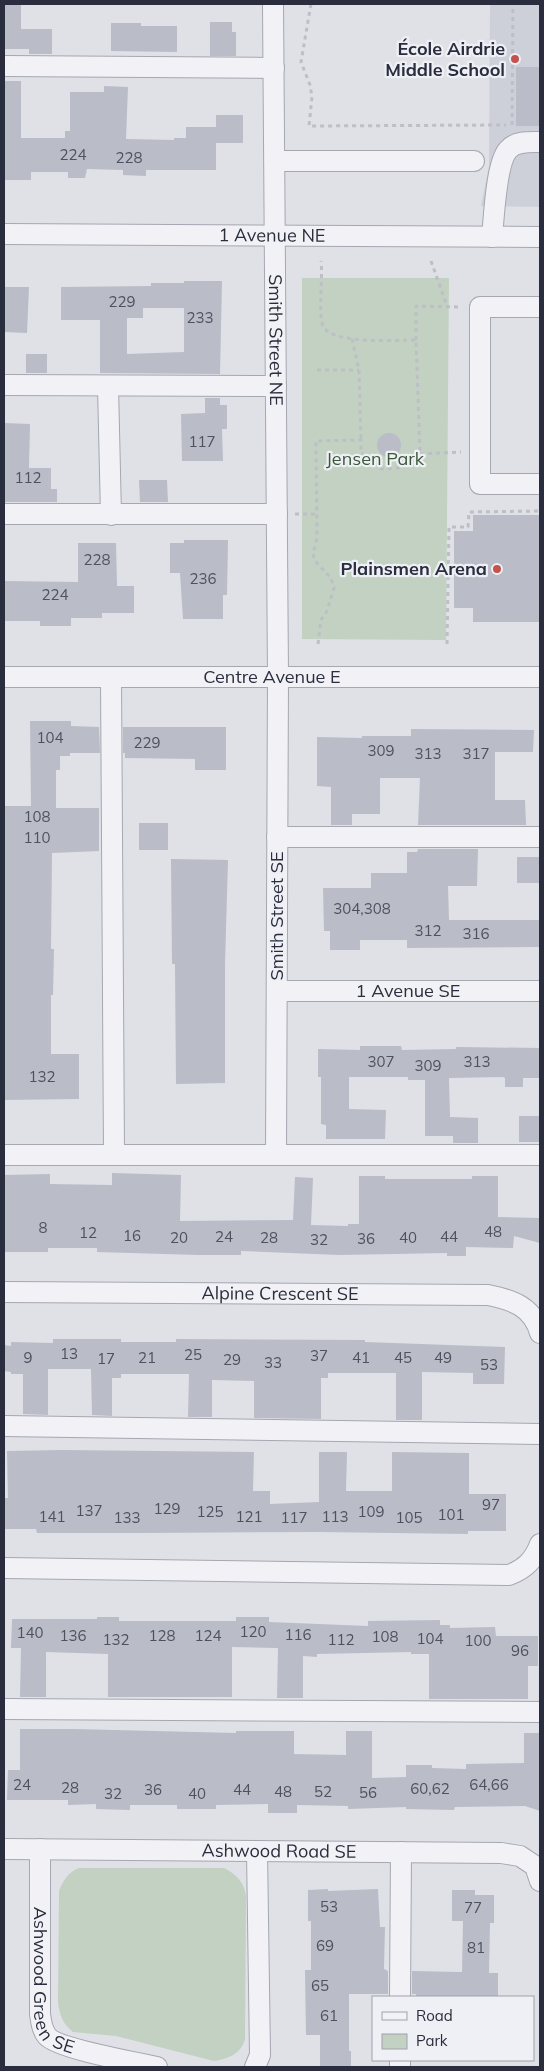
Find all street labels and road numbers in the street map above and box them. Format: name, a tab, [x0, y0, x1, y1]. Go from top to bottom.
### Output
street label: 1 Avenue NE	[218, 223, 326, 247]
street label: Smith Street NE	[264, 274, 288, 406]
street label: Centre Avenue E	[203, 665, 341, 688]
street label: Smith Street SE	[265, 851, 288, 981]
street label: 1 Avenue SE	[356, 979, 460, 1002]
street label: Alpine Crescent SE	[201, 1281, 359, 1305]
street label: Ashwood Road SE	[201, 1839, 356, 1863]
street label: Ashwood Green SE	[29, 1907, 78, 2059]

